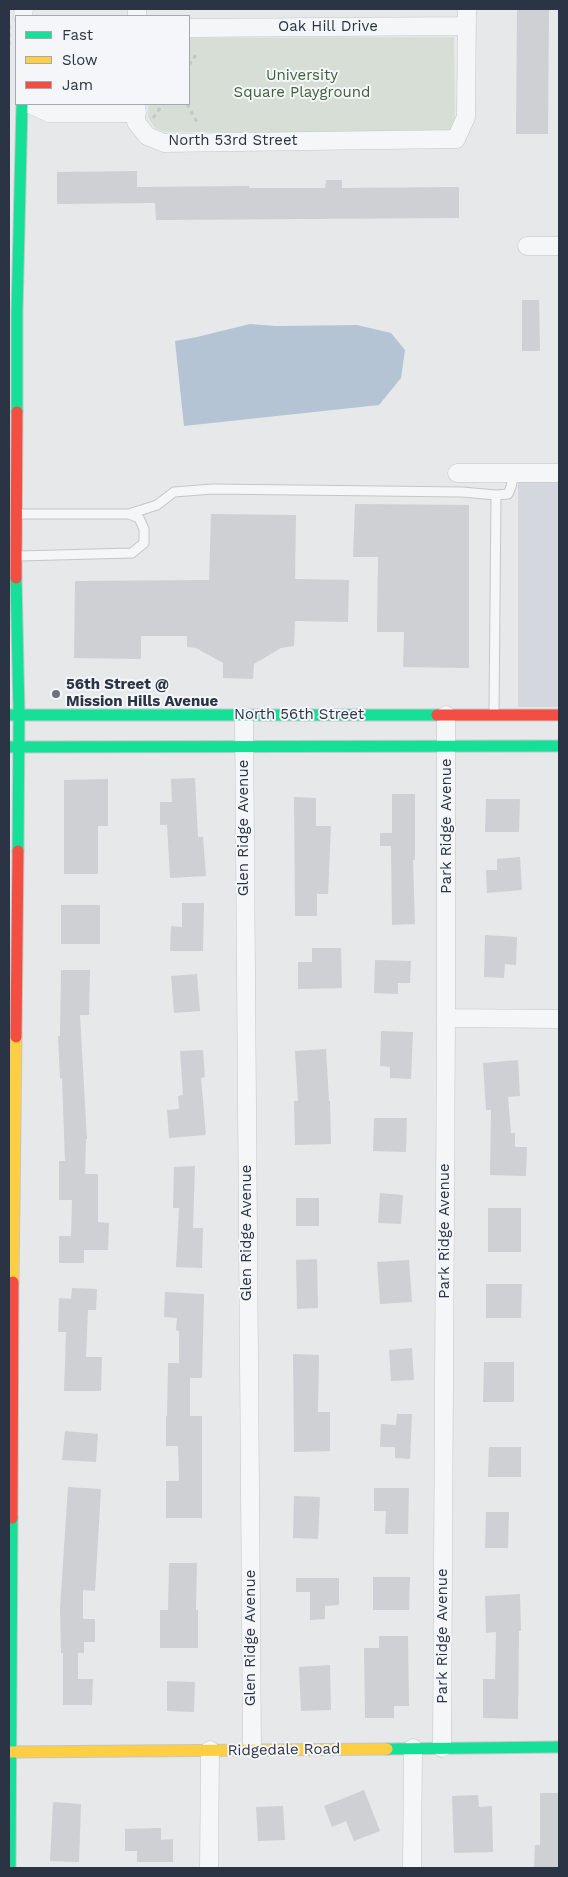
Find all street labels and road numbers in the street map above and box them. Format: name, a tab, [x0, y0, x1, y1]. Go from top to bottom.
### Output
street label: Oak Hill Drive	[278, 18, 378, 36]
street label: North 53rd Street	[168, 132, 298, 150]
street label: North 56th Street	[234, 706, 364, 724]
street label: Park Ridge Avenue	[438, 758, 456, 894]
street label: Glen Ridge Avenue	[235, 760, 253, 896]
street label: Park Ridge Avenue	[436, 1163, 454, 1299]
street label: Glen Ridge Avenue	[238, 1165, 256, 1301]
street label: Park Ridge Avenue	[434, 1568, 452, 1704]
street label: Glen Ridge Avenue	[242, 1570, 260, 1706]
street label: Ridgedale Road	[227, 1740, 341, 1760]

